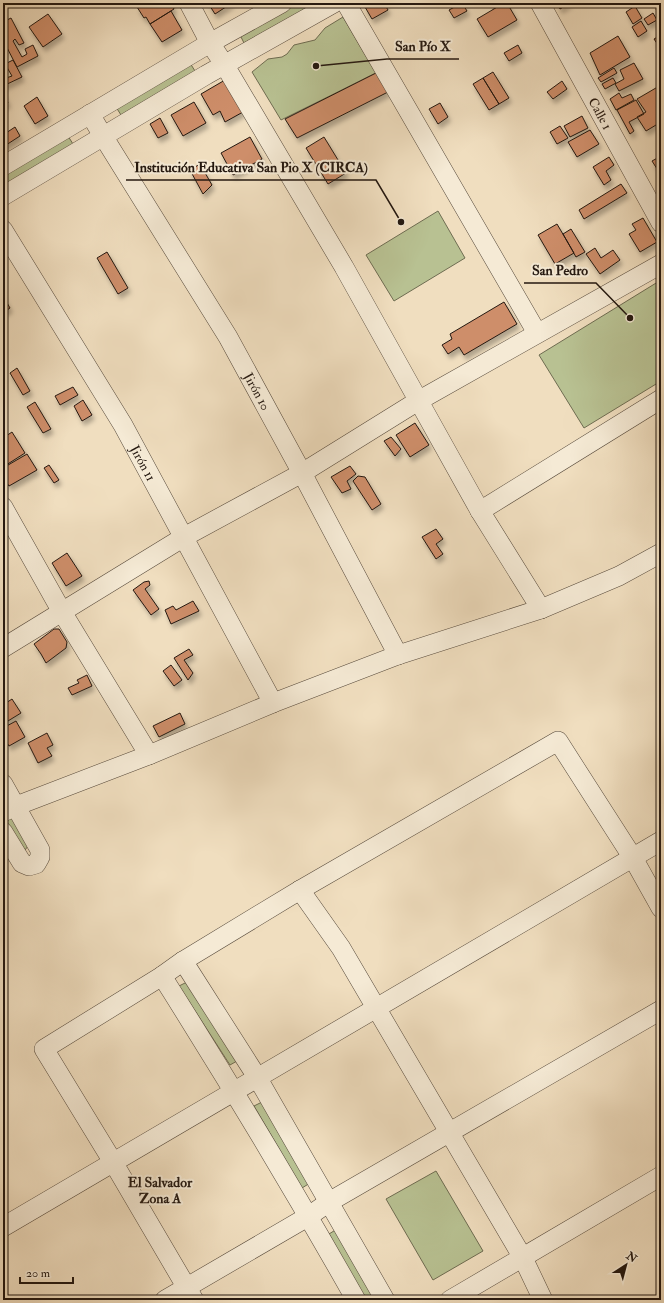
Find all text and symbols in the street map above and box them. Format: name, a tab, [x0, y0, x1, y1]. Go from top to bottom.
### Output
callout: San Pío X	[387, 33, 459, 59]
text: San Pío X	[395, 38, 451, 55]
street label: Calle 1	[585, 95, 615, 133]
callout: Institución Educativa San Pio X (CIRCA)	[126, 154, 376, 180]
text: Institución Educativa San Pio X (CIRCA)	[134, 159, 368, 176]
callout: San Pedro	[524, 257, 596, 283]
text: San Pedro	[532, 262, 588, 279]
street label: Jirón 10	[239, 369, 273, 413]
street label: Jirón 11	[126, 442, 159, 484]
district label: El Salvador Zona A	[128, 1174, 193, 1207]
north arrow	[606, 1245, 646, 1285]
text: N	[623, 1249, 640, 1266]
scale bar	[20, 1259, 73, 1285]
text: 20 m	[26, 1266, 51, 1281]

